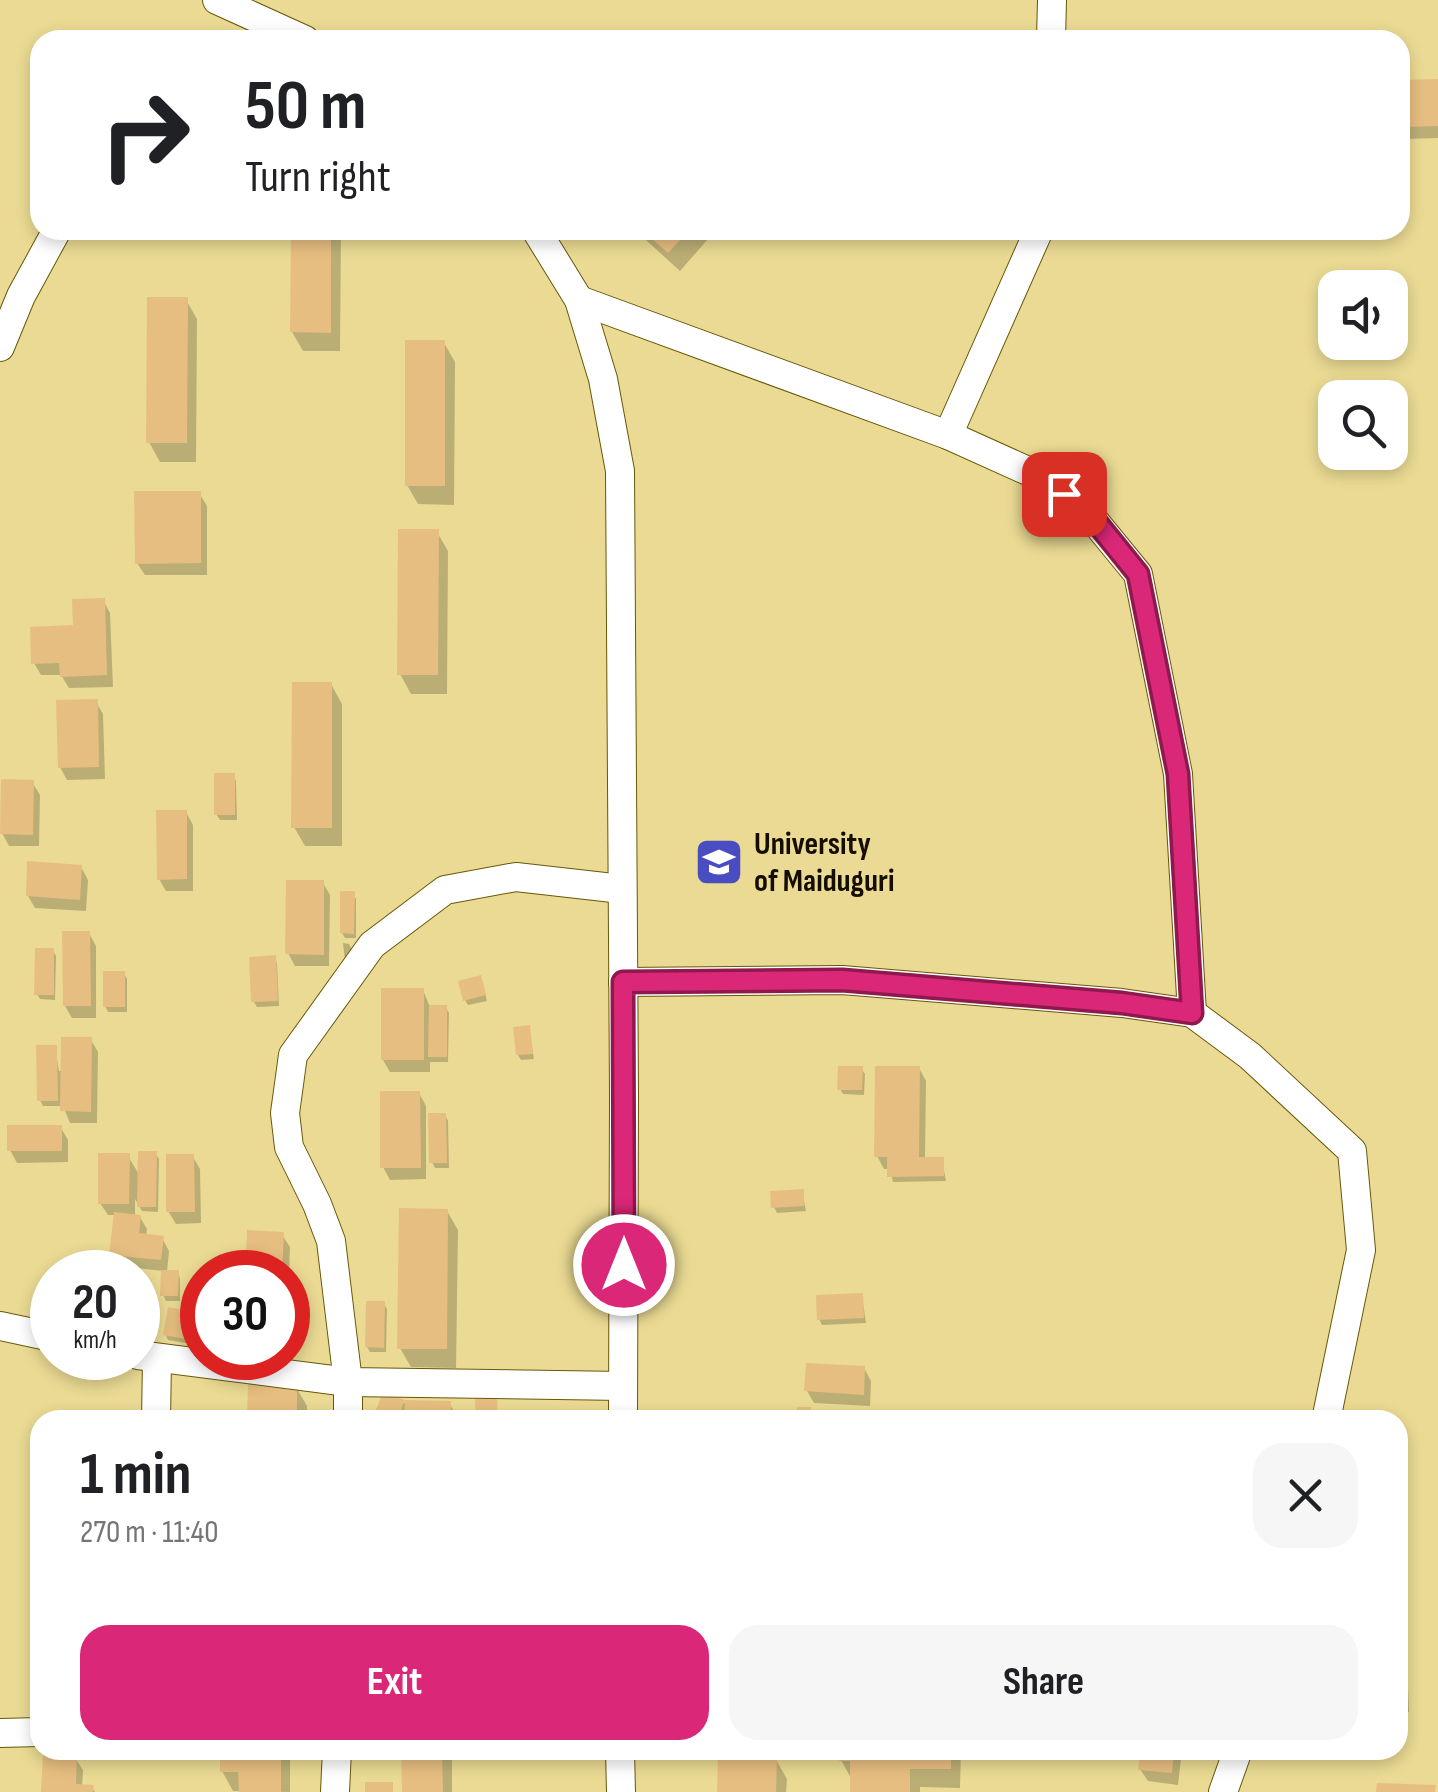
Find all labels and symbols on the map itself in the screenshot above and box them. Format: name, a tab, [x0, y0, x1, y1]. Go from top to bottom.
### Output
pin	[1022, 452, 1107, 537]
place label: University of Maiduguri	[754, 825, 894, 901]
school or university icon: University of Maiduguri	[693, 836, 745, 888]
position arrow	[572, 1213, 676, 1317]
speed limit sign: 30	[180, 1250, 310, 1380]

